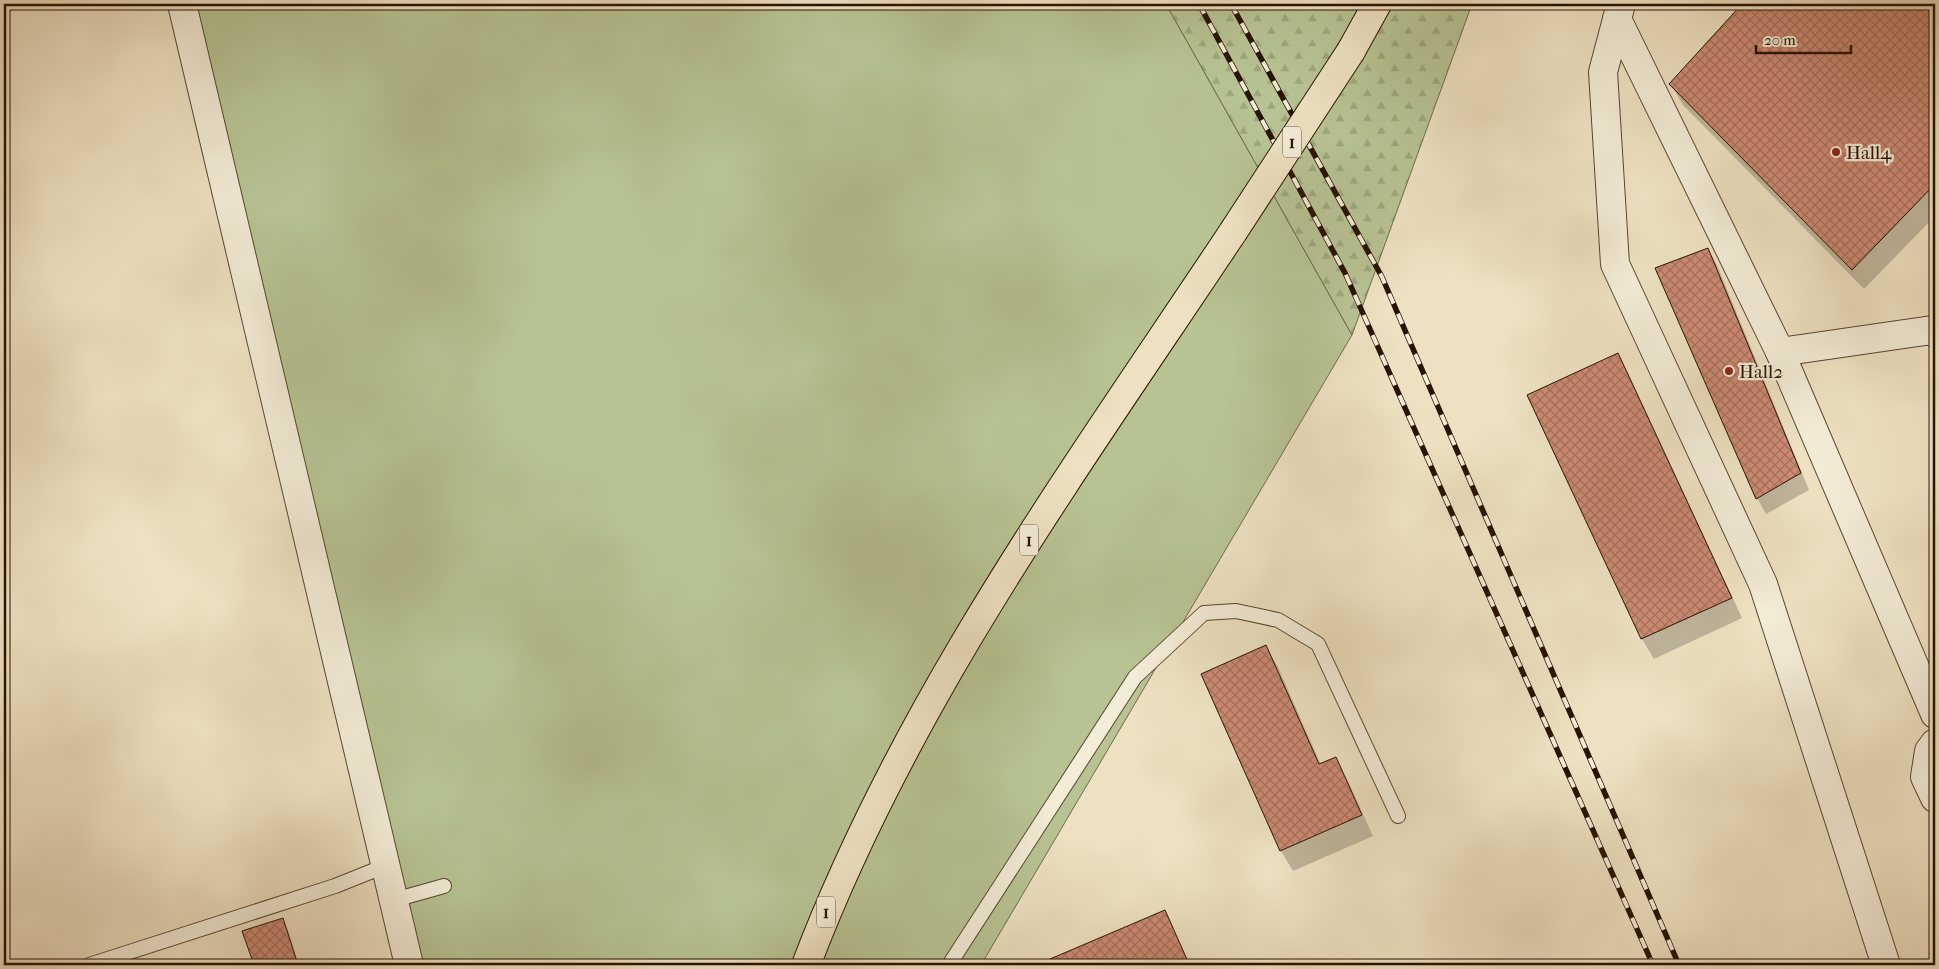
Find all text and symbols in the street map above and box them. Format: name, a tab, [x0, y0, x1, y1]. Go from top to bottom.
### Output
scale bar	[1756, 22, 1852, 54]
text: 20 m	[1764, 31, 1796, 49]
road number: 1	[1283, 126, 1301, 158]
place label: Hall4	[1846, 142, 1892, 164]
marker: Hall4	[1830, 146, 1842, 158]
place label: Hall2	[1739, 361, 1783, 383]
marker: Hall2	[1723, 365, 1735, 377]
road number: 1	[1020, 524, 1038, 556]
road number: 1	[817, 896, 835, 928]

